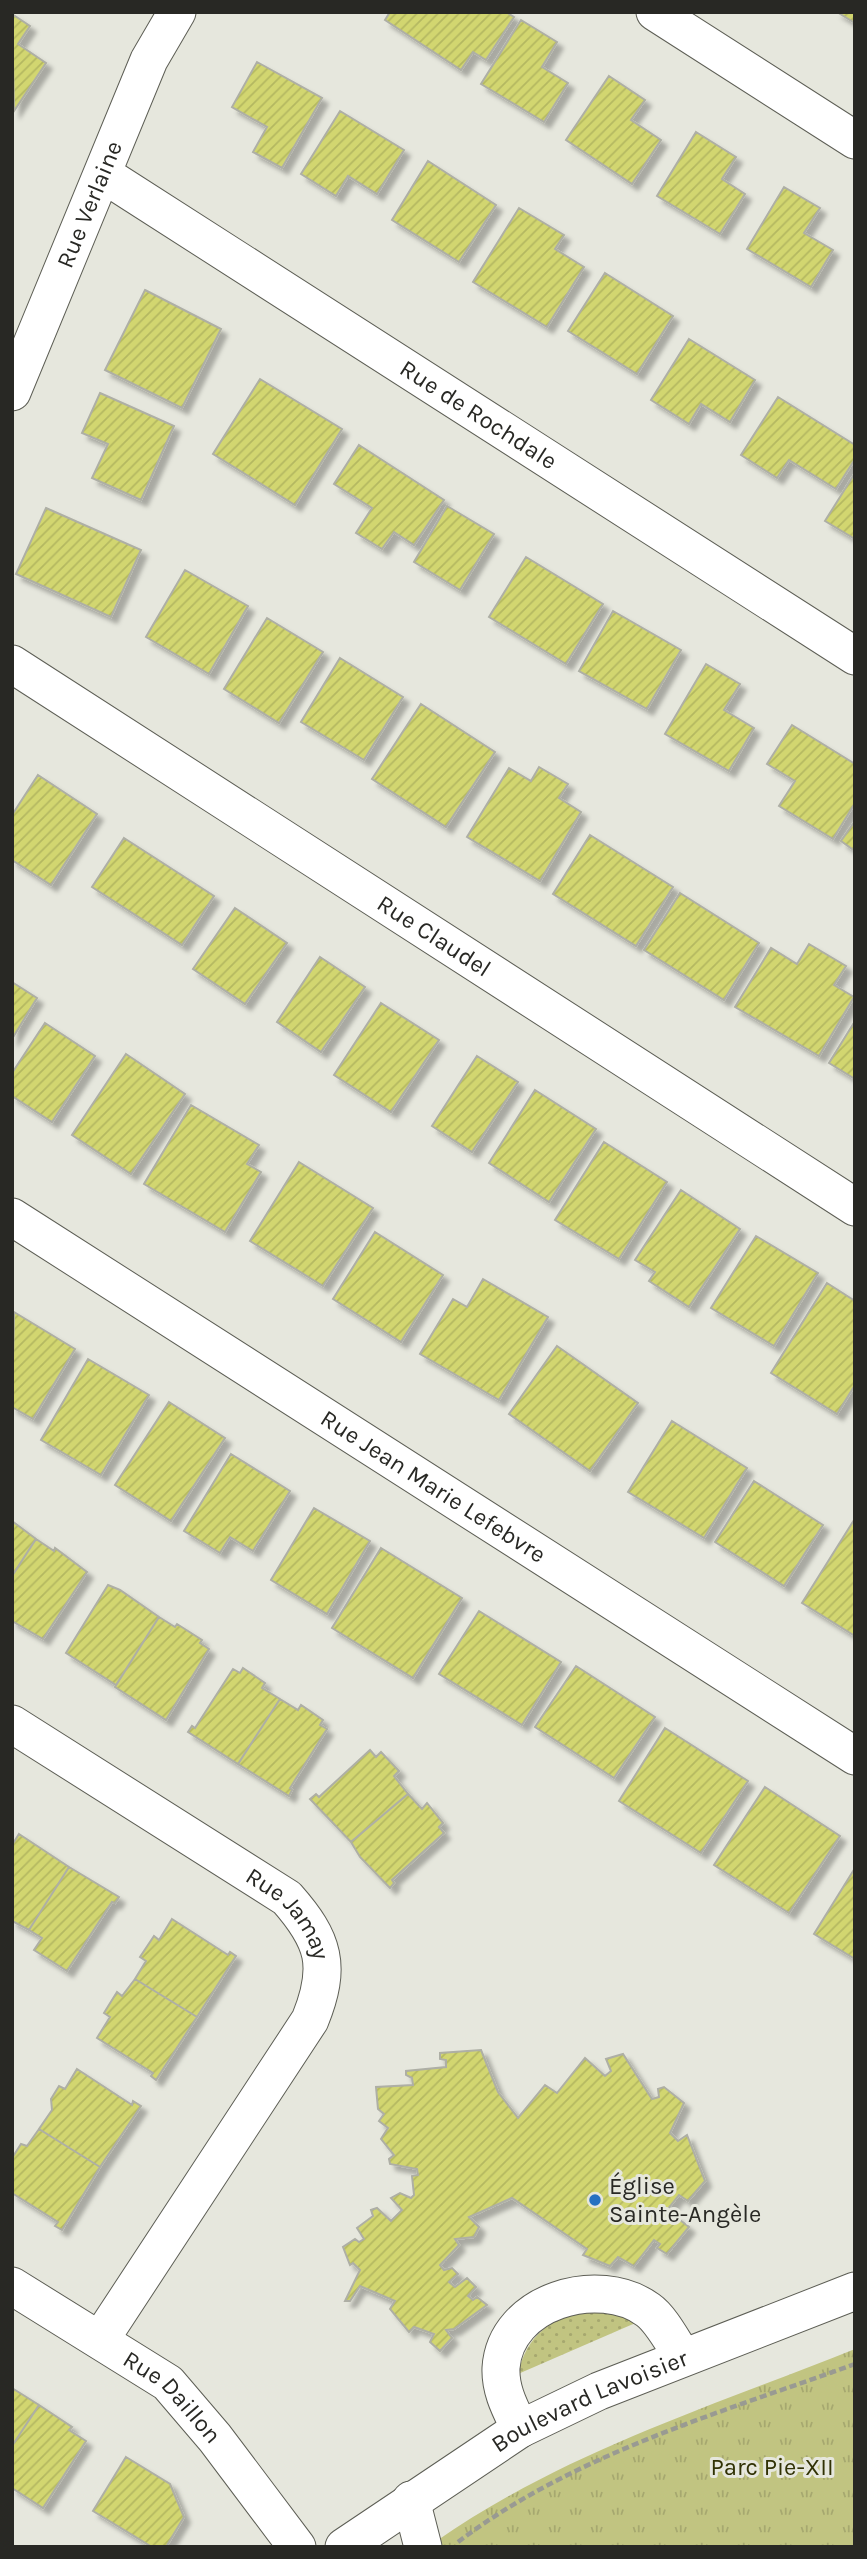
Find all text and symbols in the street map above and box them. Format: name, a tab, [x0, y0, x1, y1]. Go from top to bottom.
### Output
street label: Rue Verlaine	[51, 137, 128, 272]
street label: Rue de Rochdale	[395, 354, 562, 475]
street label: Rue Claudel	[372, 889, 496, 983]
street label: Rue Jean Marie Lefebvre	[316, 1404, 551, 1569]
street label: Rue Jamay	[241, 1862, 335, 1962]
place label: Église Sainte-Angèle	[609, 2171, 761, 2228]
marker: Église Sainte-Angèle	[587, 2192, 603, 2208]
street label: Boulevard Lavoisier	[486, 2344, 692, 2458]
street label: Rue Daillon	[118, 2345, 227, 2449]
park label: Parc Pie-XII	[710, 2453, 834, 2481]

